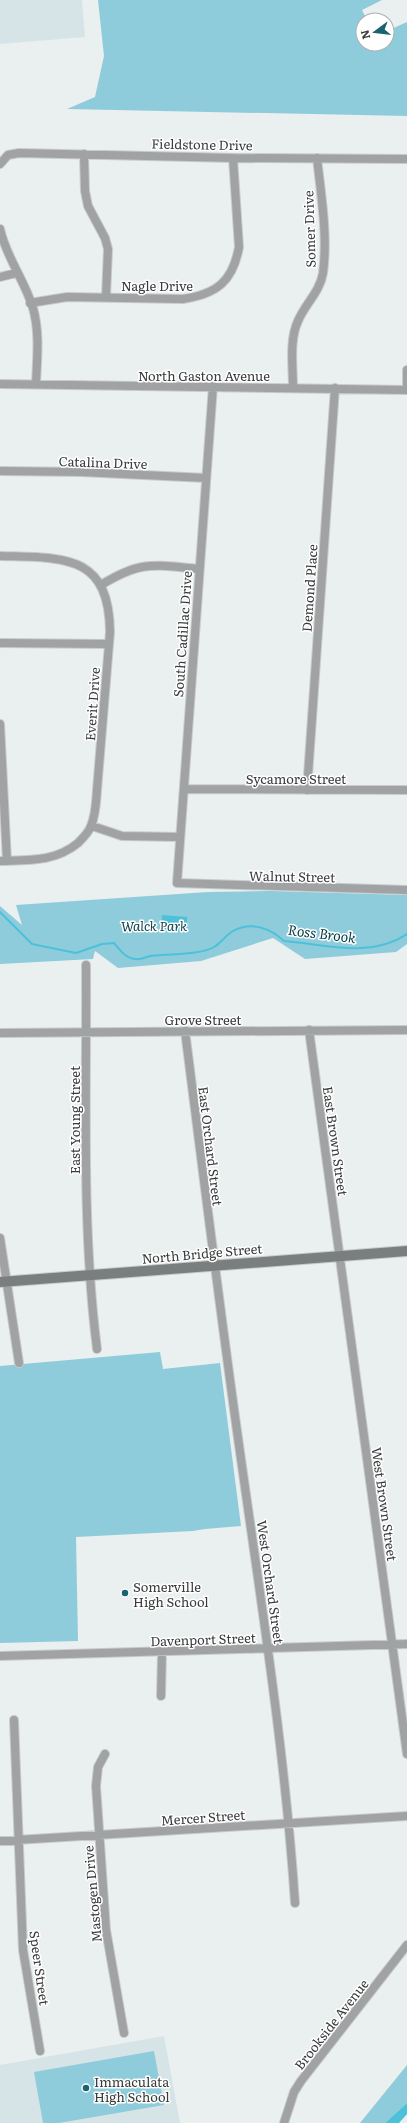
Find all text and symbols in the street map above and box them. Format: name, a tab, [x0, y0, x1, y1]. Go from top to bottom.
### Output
north arrow	[355, 12, 395, 52]
text: N	[355, 28, 373, 41]
street label: Fieldstone Drive	[151, 134, 253, 154]
street label: Somer Drive	[298, 190, 320, 268]
street label: Nagle Drive	[121, 276, 193, 295]
street label: North Gaston Avenue	[138, 366, 270, 385]
street label: Catalina Drive	[58, 451, 148, 473]
street label: Demond Place	[296, 543, 322, 633]
street label: South Cadillac Drive	[168, 570, 196, 698]
street label: Everit Drive	[80, 666, 104, 742]
street label: Sycamore Street	[246, 769, 347, 788]
street label: Walnut Street	[249, 866, 336, 886]
park label: Walck Park	[121, 916, 188, 935]
water label: Ross Brook	[287, 919, 357, 947]
street label: Grove Street	[164, 1010, 242, 1029]
street label: East Young Street	[65, 1065, 84, 1174]
street label: East Orchard Street	[194, 1085, 228, 1208]
street label: East Brown Street	[319, 1085, 353, 1198]
street label: North Bridge Street	[141, 1238, 264, 1268]
street label: West Brown Street	[368, 1446, 403, 1563]
street label: West Orchard Street	[253, 1519, 289, 1646]
place label: Somerville High School	[133, 1577, 209, 1611]
marker: Somerville High School	[120, 1588, 130, 1598]
street label: Davenport Street	[150, 1628, 257, 1650]
street label: Mercer Street	[160, 1805, 246, 1829]
street label: Mastogen Drive	[78, 1845, 106, 1943]
street label: Speer Street	[25, 1929, 55, 2007]
street label: Brookside Avenue	[289, 1974, 373, 2073]
place label: Immaculata High School	[94, 2072, 170, 2106]
marker: Immaculata High School	[81, 2083, 91, 2093]

